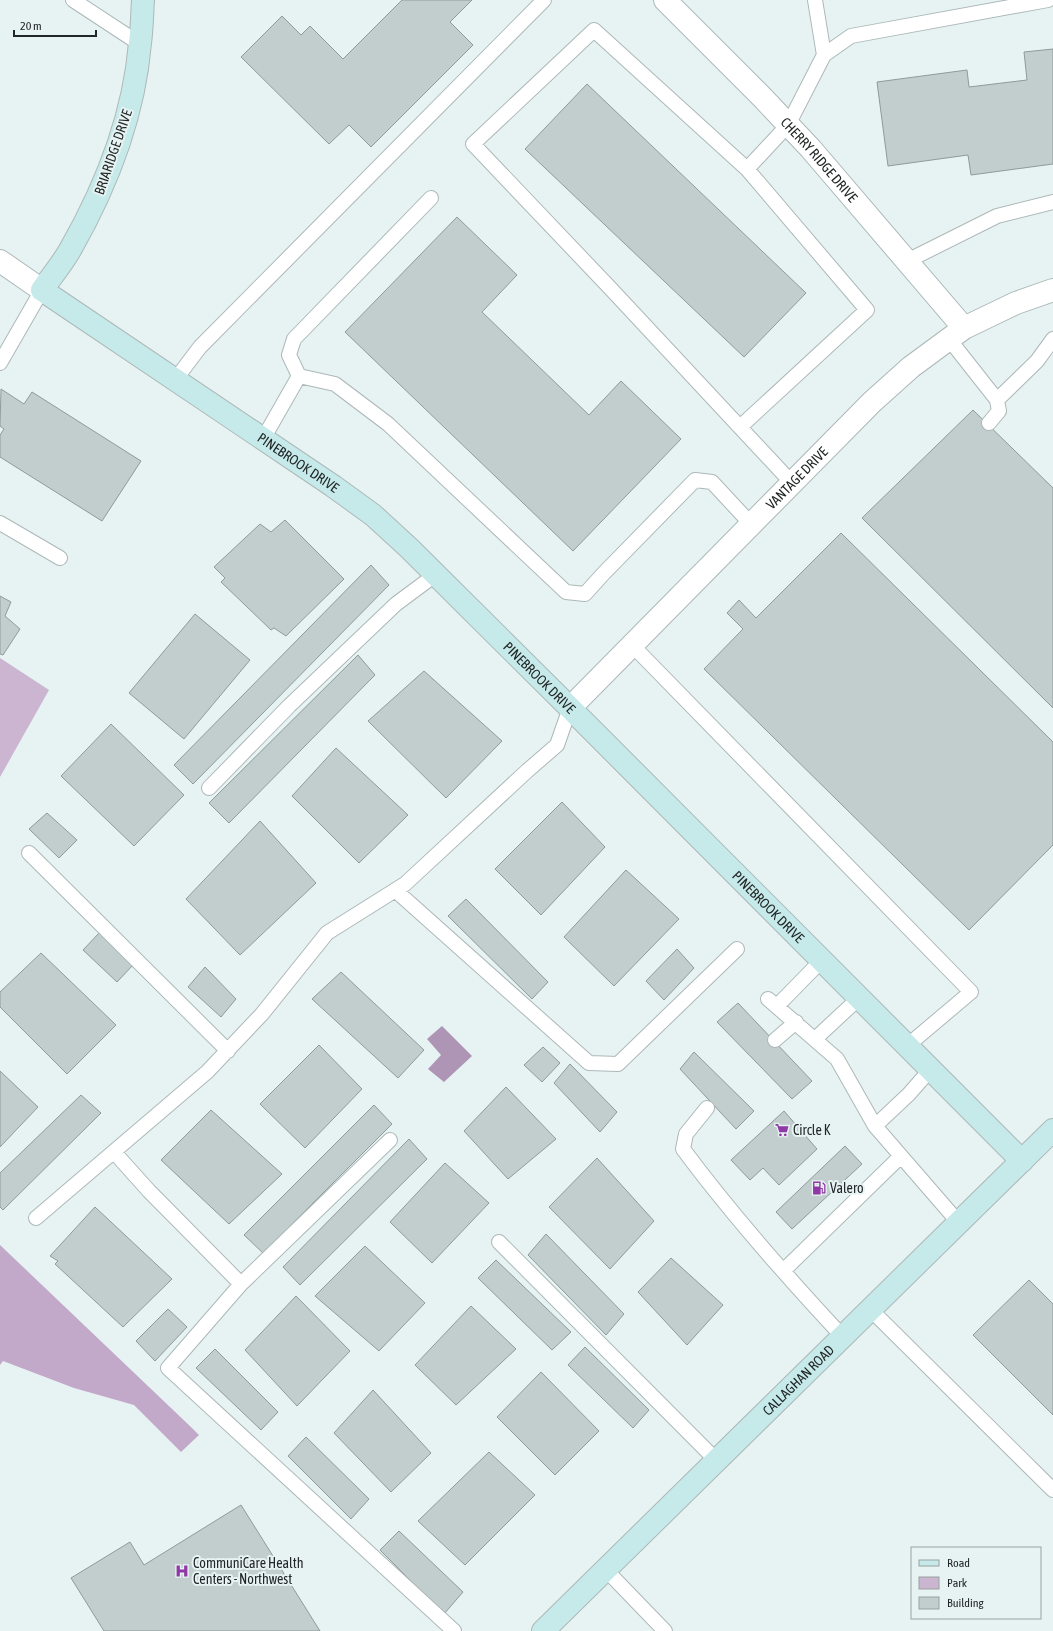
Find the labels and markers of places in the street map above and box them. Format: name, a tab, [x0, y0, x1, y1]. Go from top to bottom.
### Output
supermarket icon: Circle K	[774, 1122, 790, 1138]
place label: Circle K	[793, 1122, 831, 1138]
fuel station icon: Valero	[811, 1180, 827, 1196]
place label: Valero	[830, 1180, 864, 1196]
place label: CommuniCare Health Centers - Northwest	[193, 1555, 304, 1587]
hospital icon: CommuniCare Health Centers - Northwest	[174, 1563, 190, 1579]

